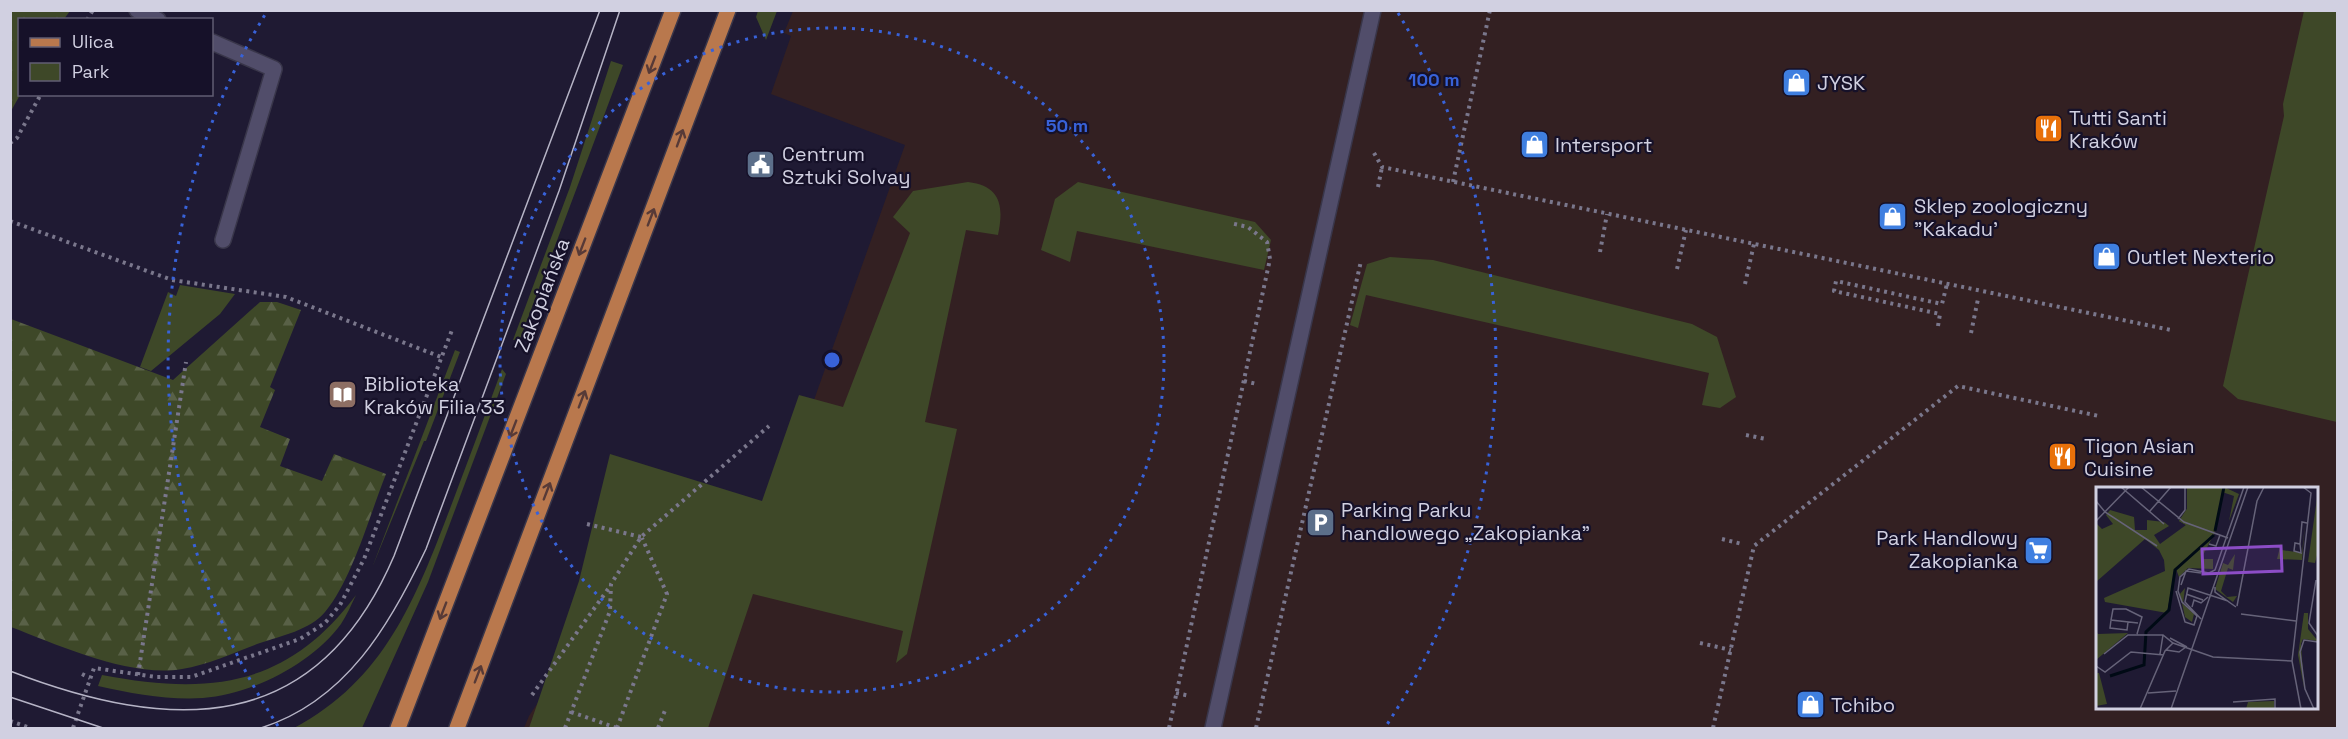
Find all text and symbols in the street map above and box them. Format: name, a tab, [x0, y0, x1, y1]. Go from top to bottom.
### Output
legend	[18, 18, 213, 96]
text: Ulica	[72, 30, 114, 53]
one-way arrow	[646, 55, 657, 74]
text: Park	[72, 60, 110, 83]
shop icon: JYSK	[1780, 67, 1812, 99]
text: 100 m	[1408, 68, 1460, 91]
place label: JYSK	[1817, 70, 1865, 96]
place label: Tutti Santi Kraków	[2069, 105, 2167, 154]
restaurant icon: Tutti Santi Kraków	[2032, 113, 2064, 145]
text: 50 m	[1046, 114, 1088, 137]
one-way arrow	[676, 129, 687, 148]
shop icon: Intersport	[1518, 129, 1550, 161]
place label: Intersport	[1555, 132, 1652, 158]
place label: Centrum Sztuki Solvay	[782, 141, 910, 190]
public building icon: Centrum Sztuki Solvay	[745, 149, 777, 181]
place label: Sklep zoologiczny "Kakadu'	[1914, 193, 2088, 242]
shop icon: Sklep zoologiczny "Kakadu'	[1877, 201, 1909, 233]
one-way arrow	[646, 208, 657, 226]
street label: Zakopiańska	[508, 234, 576, 356]
one-way arrow	[576, 237, 587, 256]
shop icon: Outlet Nexterio	[2090, 241, 2122, 273]
place label: Outlet Nexterio	[2127, 244, 2274, 270]
centre of rings	[822, 350, 842, 370]
place label: Biblioteka Kraków Filia 33	[364, 371, 505, 420]
library icon: Biblioteka Kraków Filia 33	[327, 379, 359, 411]
one-way arrow	[577, 390, 588, 409]
one-way arrow	[506, 419, 517, 438]
place label: Tigon Asian Cuisine	[2084, 433, 2195, 482]
restaurant icon: Tigon Asian Cuisine	[2047, 441, 2079, 473]
one-way arrow	[542, 483, 553, 501]
inset map	[2096, 487, 2318, 709]
place label: Parking Parku handlowego „Zakopianka”	[1341, 497, 1590, 546]
parking icon: Parking Parku handlowego „Zakopianka”	[1304, 506, 1336, 538]
place label: Park Handlowy Zakopianka	[1876, 525, 2018, 574]
supermarket icon: Park Handlowy Zakopianka	[2023, 534, 2055, 566]
one-way arrow	[436, 602, 447, 620]
one-way arrow	[473, 665, 484, 684]
shop icon: Tchibo	[1794, 689, 1826, 721]
place label: Tchibo	[1831, 692, 1895, 718]

